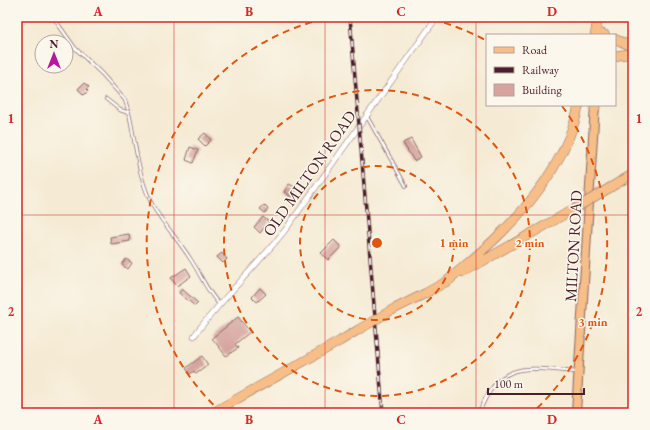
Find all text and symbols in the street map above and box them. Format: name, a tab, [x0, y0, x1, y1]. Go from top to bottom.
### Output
text: A	[92, 3, 103, 20]
text: B	[245, 3, 253, 20]
text: C	[396, 3, 406, 20]
text: D	[547, 3, 557, 20]
north arrow	[34, 34, 74, 74]
legend	[486, 34, 616, 106]
text: N	[50, 37, 59, 51]
text: Road	[522, 42, 548, 58]
text: Railway	[522, 62, 560, 78]
text: Building	[522, 82, 563, 98]
street label: OLD MILTON ROAD	[258, 106, 361, 240]
text: 1	[8, 110, 15, 127]
text: 1	[636, 110, 643, 127]
street label: MILTON ROAD	[560, 190, 587, 303]
text: 1 min	[439, 235, 469, 251]
text: 2 min	[515, 235, 545, 251]
centre of rings	[370, 236, 384, 250]
text: 2	[8, 303, 15, 320]
text: 2	[636, 303, 643, 320]
text: 3 min	[578, 314, 608, 330]
scale bar	[488, 370, 584, 396]
text: 100 m	[494, 376, 524, 392]
text: A	[92, 411, 103, 428]
text: B	[245, 411, 253, 428]
text: C	[396, 411, 406, 428]
text: D	[547, 411, 557, 428]

